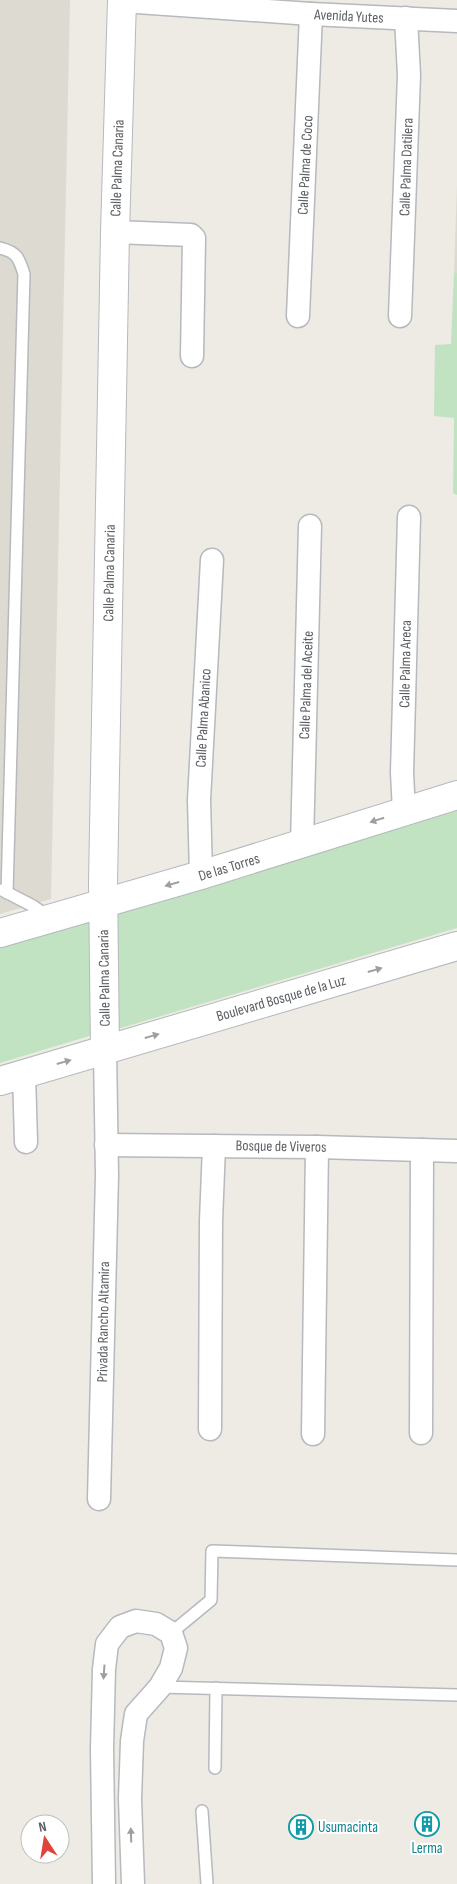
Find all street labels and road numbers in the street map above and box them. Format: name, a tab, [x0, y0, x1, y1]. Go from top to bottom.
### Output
street label: Avenida Yutes	[313, 5, 384, 28]
street label: Calle Palma de Coco	[293, 115, 318, 215]
street label: Calle Palma Datilera	[395, 117, 418, 216]
street label: Calle Palma Canaria	[106, 119, 129, 217]
street label: Calle Palma Canaria	[99, 524, 120, 622]
street label: Calle Palma Areca	[395, 620, 416, 708]
street label: Calle Palma del Aceite	[295, 630, 318, 740]
street label: Calle Palma Abanico	[191, 668, 216, 768]
street label: De las Torres	[196, 849, 262, 886]
street label: Calle Palma Canaria	[94, 929, 115, 1027]
street label: Boulevard Bosque de la Luz	[214, 971, 349, 1026]
street label: Bosque de Viveros	[235, 1136, 327, 1157]
street label: Privada Rancho Altamira	[93, 1261, 114, 1383]

